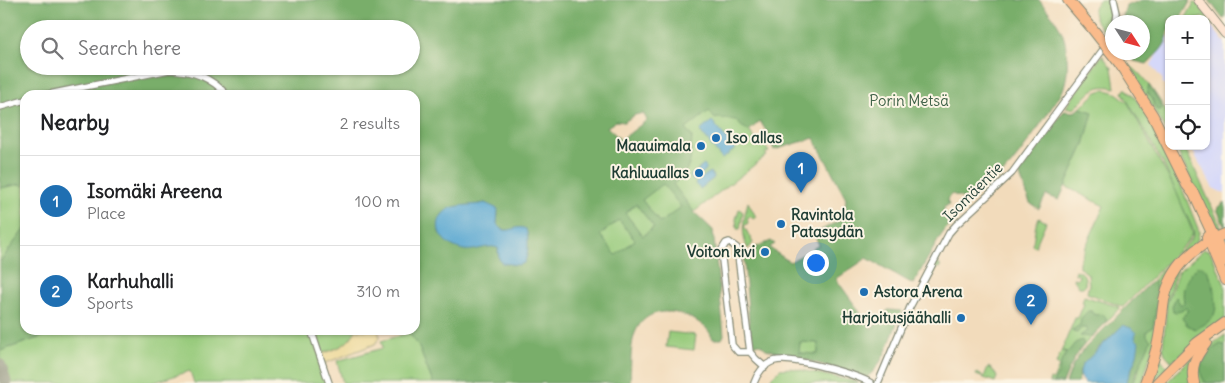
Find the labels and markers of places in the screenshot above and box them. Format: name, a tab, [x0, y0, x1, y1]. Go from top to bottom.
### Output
place label: Iso allas	[726, 128, 782, 147]
marker: Iso allas	[710, 132, 722, 144]
place label: Maauimala	[616, 136, 691, 155]
marker: Maauimala	[695, 140, 707, 152]
pin: 1	[785, 152, 817, 193]
place label: Kahluuallas	[611, 163, 689, 182]
marker: Kahluuallas	[693, 167, 705, 179]
place label: Ravintola Patasydän	[791, 205, 864, 242]
marker: Ravintola Patasydän	[775, 218, 787, 230]
place label: Voiton kivi	[687, 242, 755, 261]
marker: Voiton kivi	[759, 246, 771, 258]
place label: Astora Arena	[874, 282, 963, 301]
pin: 2	[1015, 284, 1047, 325]
marker: Astora Arena	[858, 286, 870, 298]
place label: Harjoitusjäähalli	[842, 308, 951, 327]
marker: Harjoitusjäähalli	[955, 312, 967, 324]

